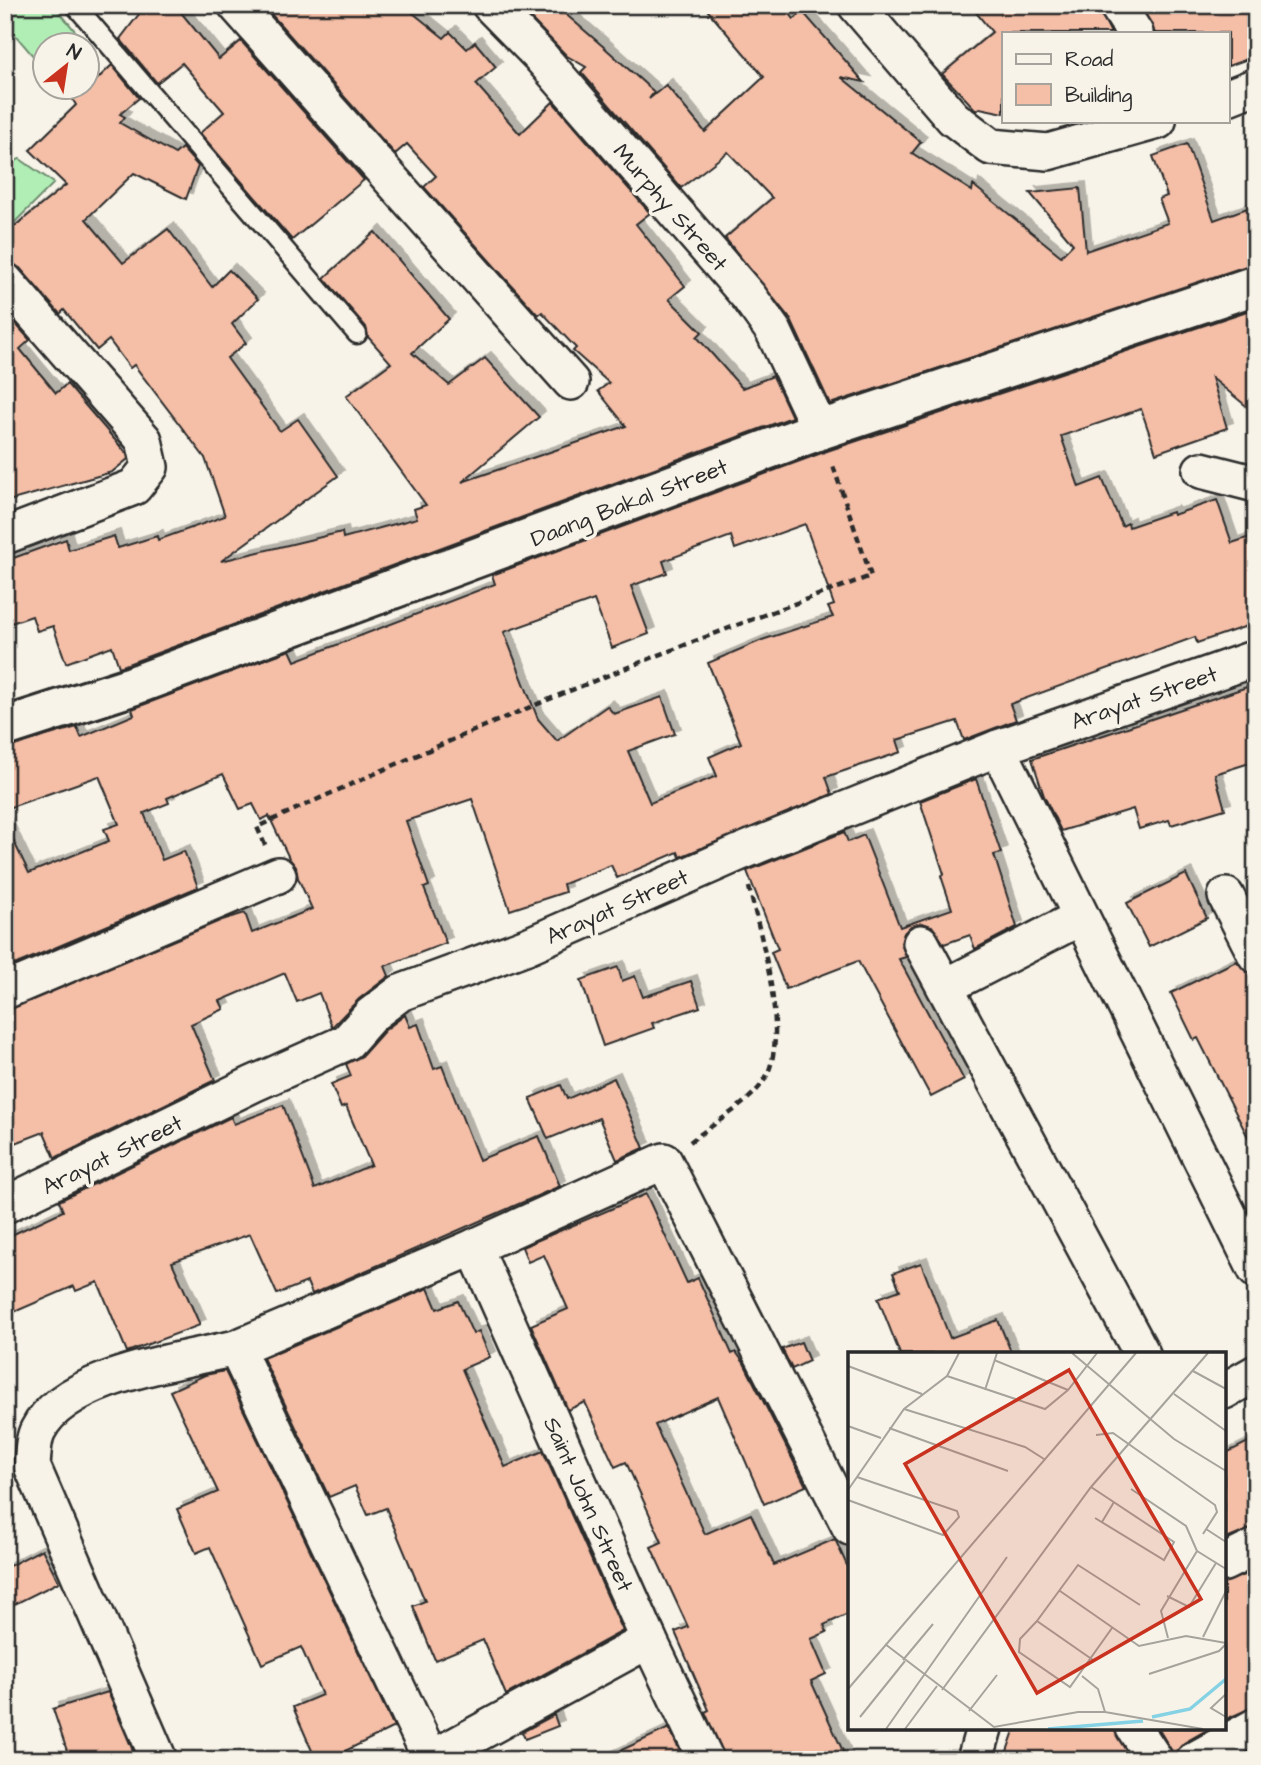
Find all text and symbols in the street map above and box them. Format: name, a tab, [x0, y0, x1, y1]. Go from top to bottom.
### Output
north arrow	[32, 32, 102, 102]
legend	[1002, 32, 1230, 122]
text: N	[62, 38, 86, 67]
text: Road	[1065, 45, 1113, 74]
text: Building	[1065, 81, 1133, 112]
street label: Murphy Street	[605, 137, 735, 280]
street label: Daang Bakal Street	[526, 450, 733, 556]
street label: Arayat Street	[1067, 658, 1223, 739]
street label: Arayat Street	[541, 861, 695, 954]
street label: Arayat Street	[37, 1107, 189, 1204]
inset map	[848, 1352, 1226, 1730]
street label: Saint John Street	[535, 1412, 641, 1597]

